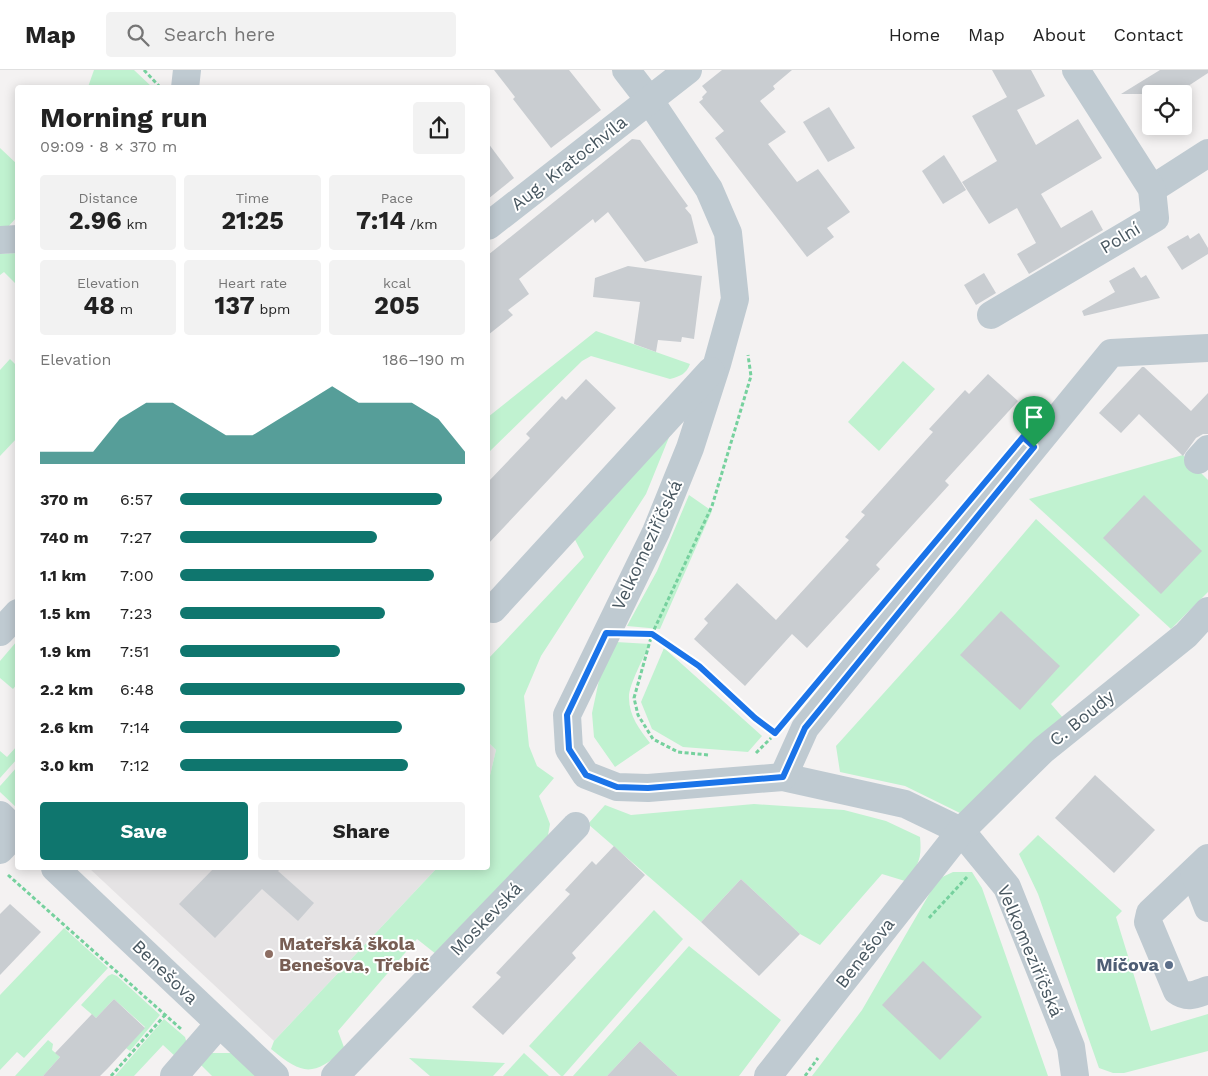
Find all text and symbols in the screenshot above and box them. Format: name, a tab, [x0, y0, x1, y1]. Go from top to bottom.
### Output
search box	[106, 12, 456, 57]
text: Map	[25, 21, 76, 49]
icon: search	[124, 21, 152, 49]
text: Search here	[164, 23, 275, 46]
text: Home	[889, 24, 940, 45]
text: Map	[968, 24, 1005, 45]
text: About	[1033, 24, 1085, 45]
text: Contact	[1113, 24, 1183, 45]
map controls	[1142, 85, 1192, 135]
button: locate	[1142, 85, 1192, 135]
text: Morning run	[40, 101, 208, 134]
button: share	[413, 102, 465, 154]
street label: Aug. Kratochvíla	[507, 111, 631, 214]
text: 09:09 · 8 × 370 m	[40, 137, 177, 156]
text: Distance	[78, 190, 138, 206]
text: Time	[236, 190, 269, 206]
text: Pace	[381, 190, 413, 206]
text: 2.96	[69, 206, 122, 235]
text: 21:25	[221, 206, 284, 235]
text: 7:14	[356, 206, 405, 235]
text: km	[122, 216, 148, 232]
text: /km	[405, 216, 438, 232]
street label: Polní	[1096, 217, 1144, 258]
text: Elevation	[77, 275, 139, 291]
text: Heart rate	[218, 275, 287, 291]
text: kcal	[383, 275, 411, 291]
text: 48	[83, 291, 115, 320]
text: 137	[215, 291, 255, 320]
text: 205	[374, 291, 420, 320]
text: m	[115, 301, 133, 317]
text: bpm	[255, 301, 290, 317]
text: Elevation	[40, 350, 111, 369]
text: 186–190 m	[382, 350, 465, 369]
pin	[1013, 396, 1055, 447]
icon: arrive	[1020, 403, 1048, 431]
street label: Velkomeziříčská	[607, 476, 686, 613]
text: 370 m	[40, 490, 88, 509]
text: 6:57	[120, 490, 153, 509]
text: 740 m	[40, 528, 89, 547]
text: 7:27	[120, 528, 152, 547]
text: 1.1 km	[40, 566, 86, 585]
text: 7:00	[120, 566, 154, 585]
text: 1.5 km	[40, 604, 90, 623]
text: 7:23	[120, 604, 152, 623]
text: 1.9 km	[40, 642, 91, 661]
text: 7:51	[120, 642, 149, 661]
text: 2.2 km	[40, 680, 93, 699]
text: 6:48	[120, 680, 154, 699]
street label: C. Boudy	[1045, 685, 1119, 750]
text: 2.6 km	[40, 718, 94, 737]
text: 7:14	[120, 718, 150, 737]
text: 3.0 km	[40, 756, 94, 775]
text: 7:12	[120, 756, 149, 775]
button: Save	[40, 802, 248, 860]
button: Share	[258, 802, 465, 860]
street label: Moskevská	[445, 877, 526, 960]
street label: Velkomeziříčská	[993, 882, 1068, 1020]
street label: Benešova	[831, 913, 899, 992]
place label: Mateřská škola Benešova, Třebíč	[279, 933, 430, 975]
street label: Benešova	[128, 935, 203, 1008]
marker: Mateřská škola Benešova, Třebíč	[263, 948, 275, 960]
place label: Míčova	[1096, 954, 1160, 975]
marker: Míčova	[1163, 959, 1175, 971]

